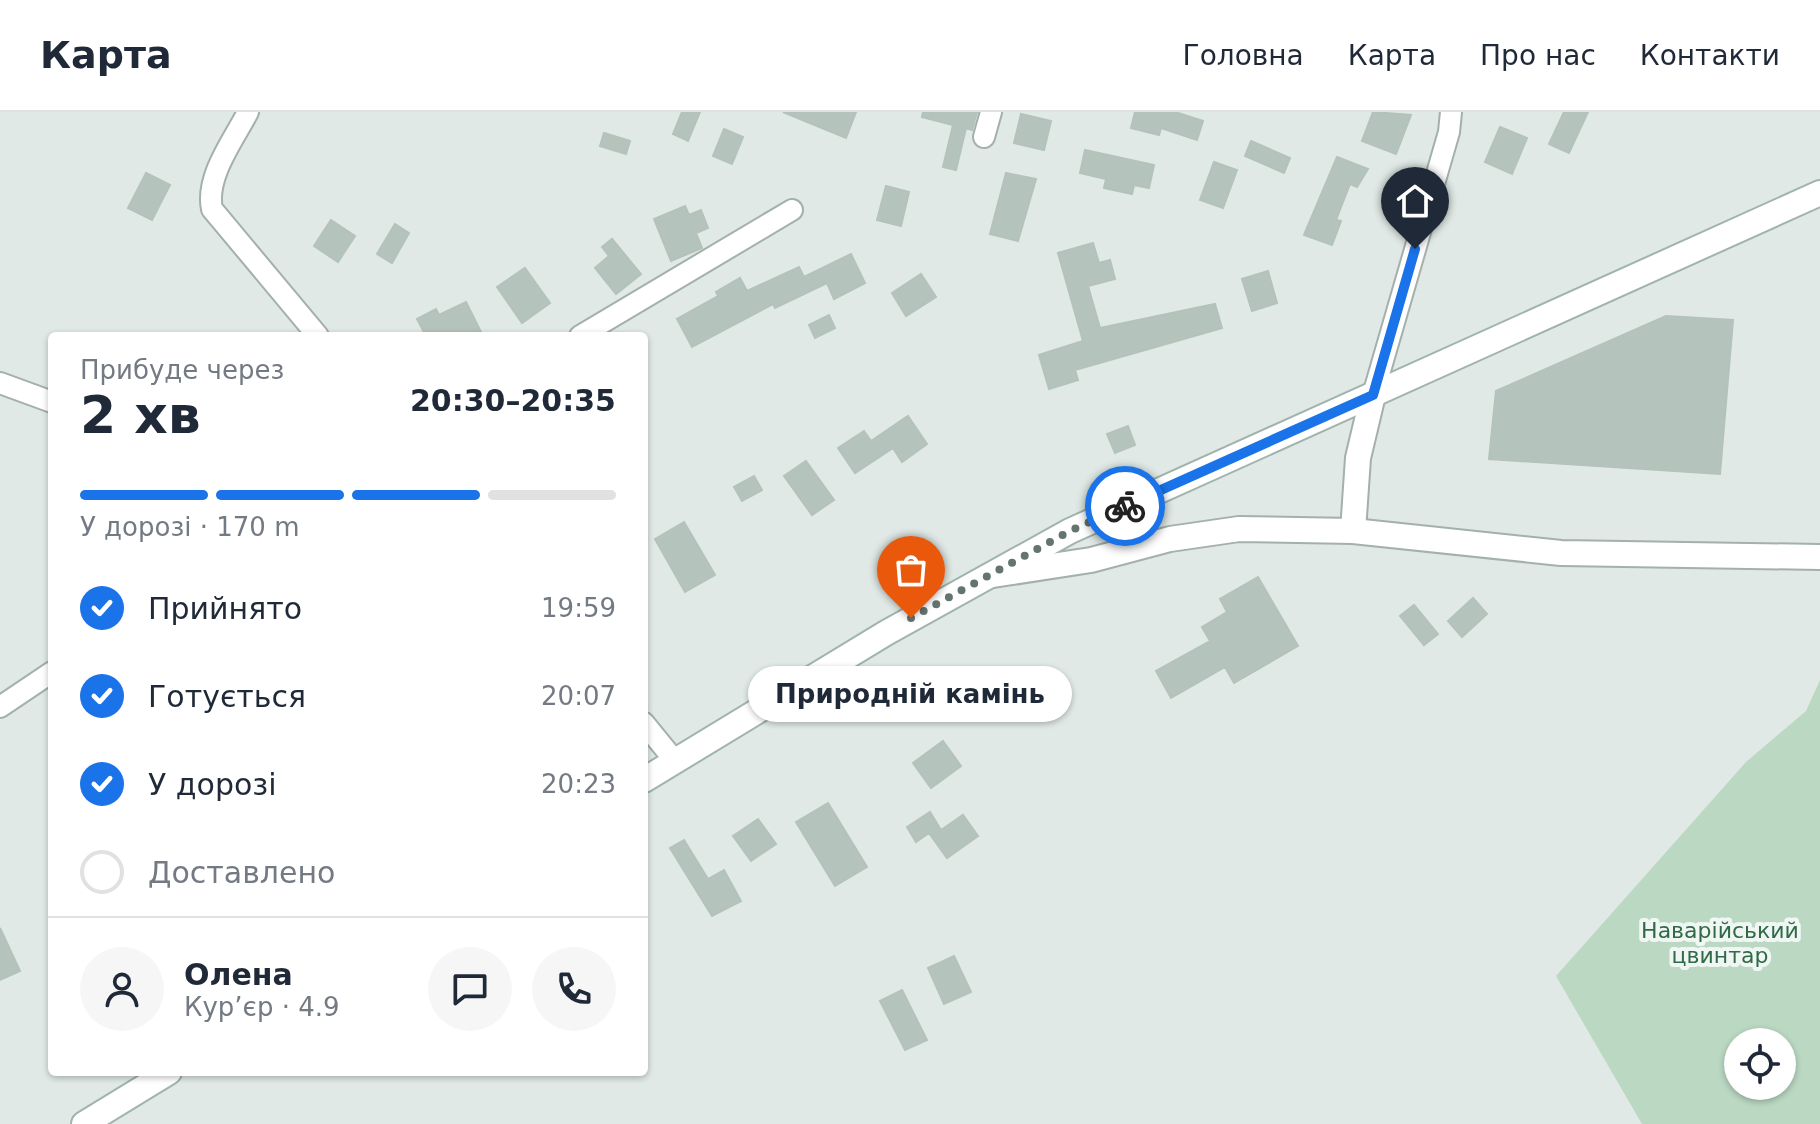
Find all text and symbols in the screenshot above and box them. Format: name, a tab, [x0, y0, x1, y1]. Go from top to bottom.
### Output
text: Карта	[40, 33, 172, 77]
text: Головна	[1183, 39, 1304, 72]
text: Карта	[1348, 39, 1436, 72]
text: Про нас	[1480, 39, 1596, 72]
text: Контакти	[1640, 39, 1780, 72]
pin	[1381, 167, 1449, 249]
icon: home	[1393, 179, 1437, 223]
text: Прибуде через	[80, 355, 284, 385]
text: 20:30–20:35	[410, 383, 616, 418]
text: 2 хв	[80, 385, 201, 445]
courier	[1085, 466, 1165, 546]
icon: bike	[1103, 484, 1147, 528]
text: У дорозі · 170 m	[80, 512, 299, 542]
pin	[877, 536, 945, 618]
icon: bag	[889, 548, 933, 592]
icon: check	[80, 586, 124, 630]
text: Прийнято	[148, 591, 302, 626]
text: 19:59	[541, 593, 616, 623]
callout: Природній камінь	[749, 666, 1073, 722]
icon: check	[80, 674, 124, 718]
text: Готується	[148, 679, 306, 714]
text: Природній камінь	[775, 679, 1045, 709]
text: 20:07	[541, 681, 616, 711]
icon: check	[80, 762, 124, 806]
text: У дорозі	[148, 767, 277, 802]
text: 20:23	[541, 769, 616, 799]
text: Доставлено	[148, 855, 335, 890]
park label: Наварійський цвинтар	[1641, 918, 1799, 968]
button: person	[80, 947, 164, 1031]
button: chat	[428, 947, 512, 1031]
button: phone	[532, 947, 616, 1031]
text: Олена	[184, 957, 293, 992]
text: Кур’єр · 4.9	[184, 992, 340, 1022]
map controls	[1724, 1028, 1796, 1100]
button: locate	[1724, 1028, 1796, 1100]

